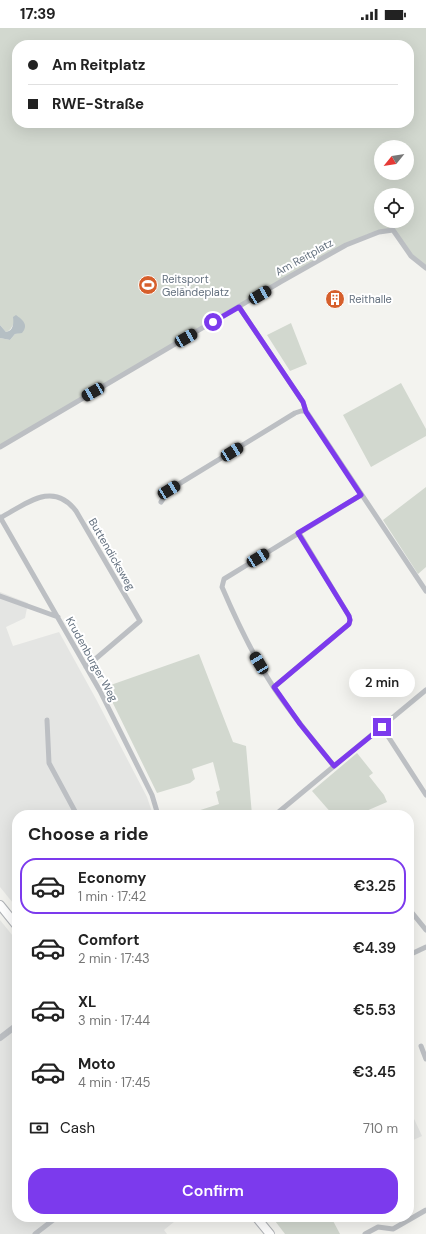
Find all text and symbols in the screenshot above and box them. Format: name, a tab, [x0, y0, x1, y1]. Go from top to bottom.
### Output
text: 17:39	[20, 4, 56, 24]
text: Am Reitplatz	[52, 55, 145, 75]
text: RWE-Straße	[52, 94, 144, 114]
north arrow	[374, 140, 414, 180]
map controls	[374, 140, 414, 228]
button: locate	[374, 188, 414, 228]
street label: Am Reitplatz	[273, 235, 335, 279]
place label: Reitsport Geländeplatz	[162, 272, 229, 299]
sports icon: Reitsport Geländeplatz	[137, 274, 159, 296]
car	[247, 284, 273, 306]
building icon: Reithalle	[324, 288, 346, 310]
place label: Reithalle	[349, 292, 392, 306]
route start	[204, 313, 222, 331]
car	[173, 327, 199, 349]
car	[80, 381, 106, 403]
car	[219, 441, 245, 463]
car	[156, 479, 182, 501]
street label: Buttendicksweg	[86, 515, 138, 593]
car	[245, 547, 271, 569]
street label: Krudenburger Weg	[63, 614, 121, 704]
car	[248, 650, 270, 676]
callout: 2 min	[349, 669, 415, 697]
text: 2 min	[365, 674, 399, 691]
route end	[373, 718, 391, 736]
text: Choose a ride	[28, 822, 149, 846]
icon: car	[30, 868, 66, 904]
text: Economy	[78, 868, 146, 888]
text: €3.25	[354, 876, 396, 896]
text: 1 min · 17:42	[78, 888, 146, 905]
icon: car	[30, 930, 66, 966]
text: Comfort	[78, 930, 139, 950]
text: €4.39	[353, 938, 396, 958]
text: 2 min · 17:43	[78, 950, 150, 967]
icon: car	[30, 992, 66, 1028]
text: XL	[78, 992, 96, 1012]
text: €5.53	[353, 1000, 396, 1020]
text: 3 min · 17:44	[78, 1012, 150, 1029]
icon: car	[30, 1054, 66, 1090]
text: Moto	[78, 1054, 116, 1074]
text: €3.45	[353, 1062, 396, 1082]
text: 4 min · 17:45	[78, 1074, 150, 1091]
icon: cash	[28, 1117, 50, 1139]
text: Cash	[60, 1118, 95, 1138]
text: 710 m	[363, 1120, 398, 1137]
button: Confirm	[28, 1168, 398, 1214]

